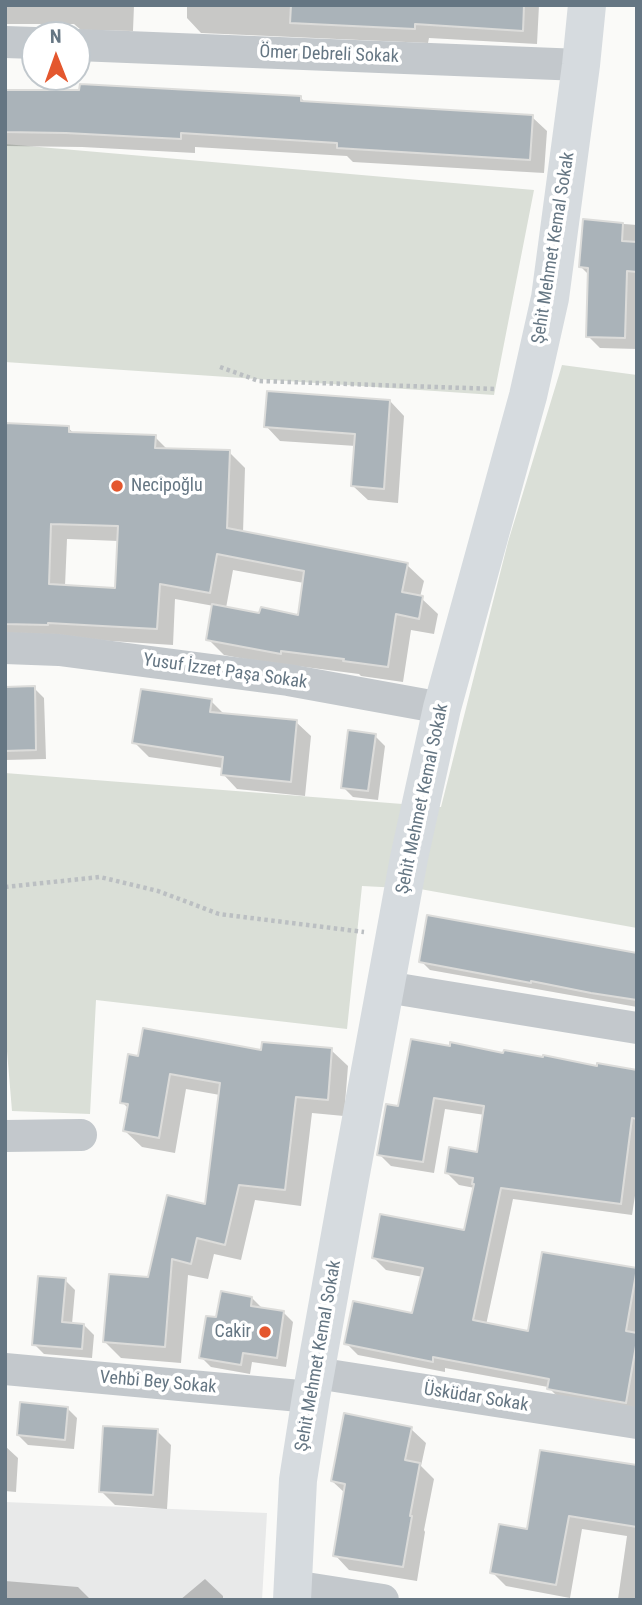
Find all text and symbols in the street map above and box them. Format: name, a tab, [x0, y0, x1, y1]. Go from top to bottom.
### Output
north arrow	[21, 21, 91, 91]
text: N	[50, 25, 62, 48]
street label: Ömer Debreli Sokak	[259, 42, 399, 68]
street label: Şehit Mehmet Kemal Sokak	[528, 151, 580, 345]
place label: Necipoğlu	[131, 475, 203, 497]
marker: Necipoğlu	[109, 478, 125, 494]
street label: Yusuf İzzet Paşa Sokak	[142, 650, 308, 694]
street label: Şehit Mehmet Kemal Sokak	[392, 702, 454, 896]
street label: Şehit Mehmet Kemal Sokak	[292, 1259, 346, 1453]
place label: Cakir	[214, 1321, 251, 1343]
marker: Cakir	[257, 1324, 273, 1340]
street label: Vehbi Bey Sokak	[99, 1367, 217, 1399]
street label: Üsküdar Sokak	[422, 1379, 530, 1417]

